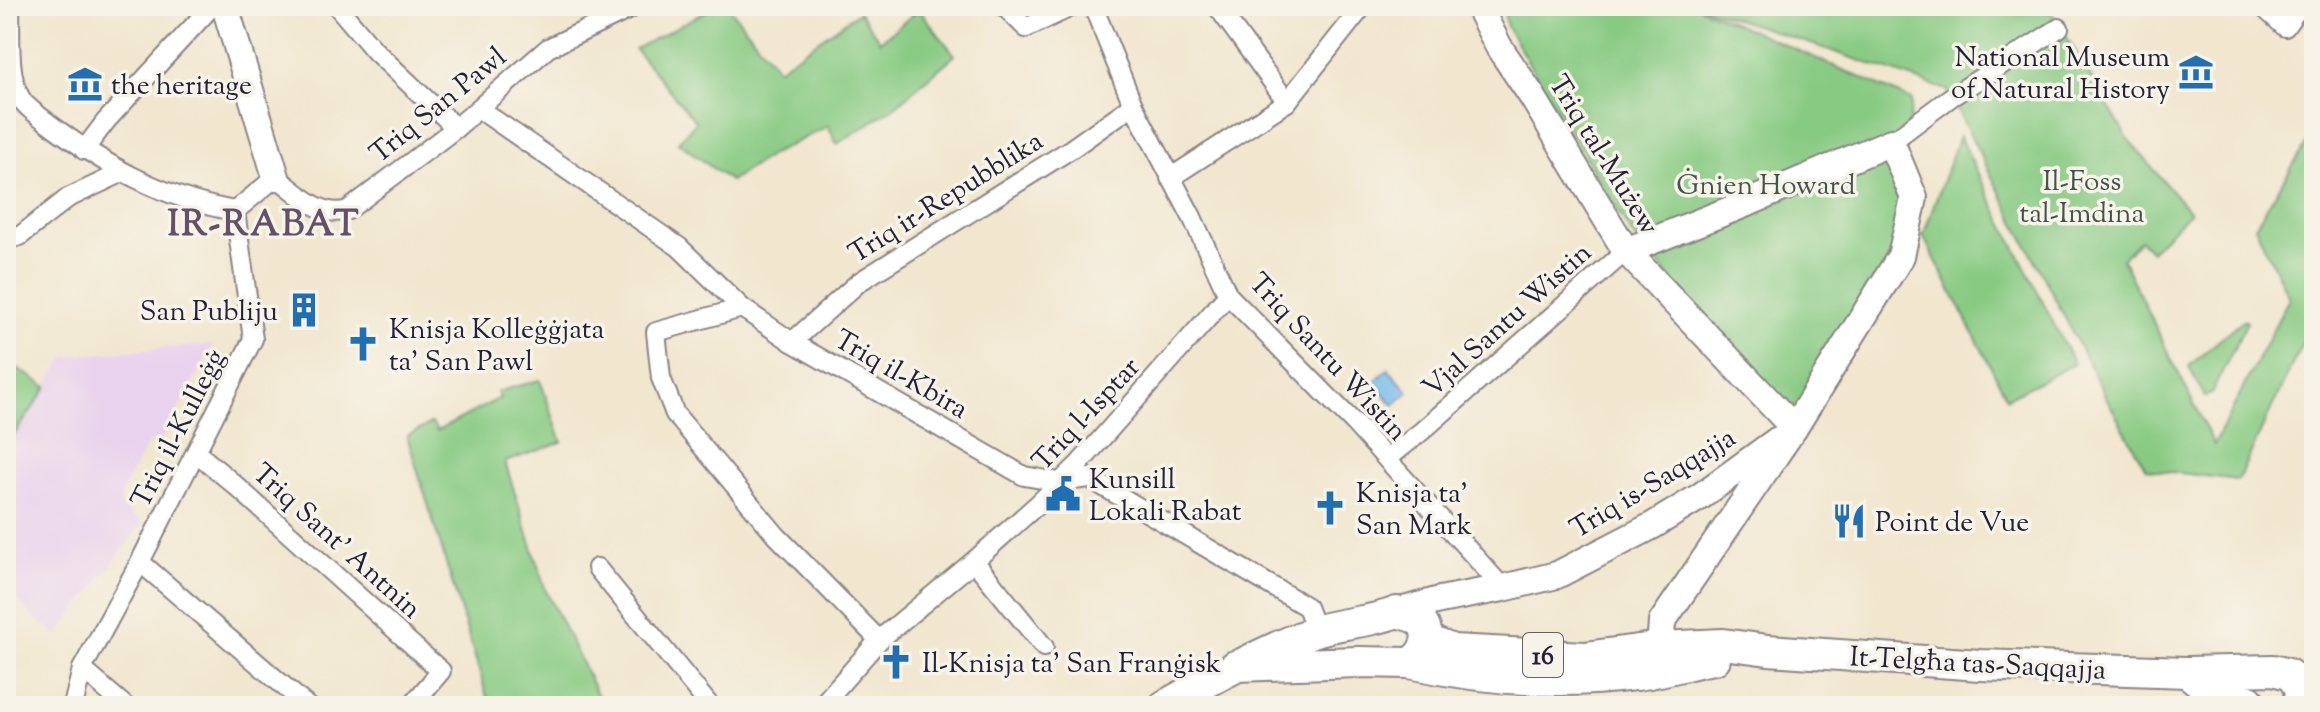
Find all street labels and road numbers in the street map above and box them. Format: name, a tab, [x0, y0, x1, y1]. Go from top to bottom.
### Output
street label: Triq San Pawl	[362, 39, 516, 174]
street label: Triq tal-Mużew	[1537, 68, 1668, 243]
street label: Triq ir-Repubblika	[842, 123, 1052, 274]
street label: Vjal Santu Wistin	[1415, 234, 1601, 408]
street label: Triq Santu Wistin	[1238, 265, 1415, 451]
street label: Triq il-Kbira	[826, 321, 975, 430]
street label: Triq il-Kulleġġ	[123, 343, 237, 516]
street label: Triq l-Isptar	[1024, 349, 1151, 481]
street label: Triq is-Saqqajja	[1563, 419, 1744, 550]
street label: Triq Sant' Antnin	[243, 455, 429, 629]
road number: 16	[1523, 633, 1563, 677]
street label: It-Telgħa tas-Saqqajja	[1849, 638, 2107, 692]

